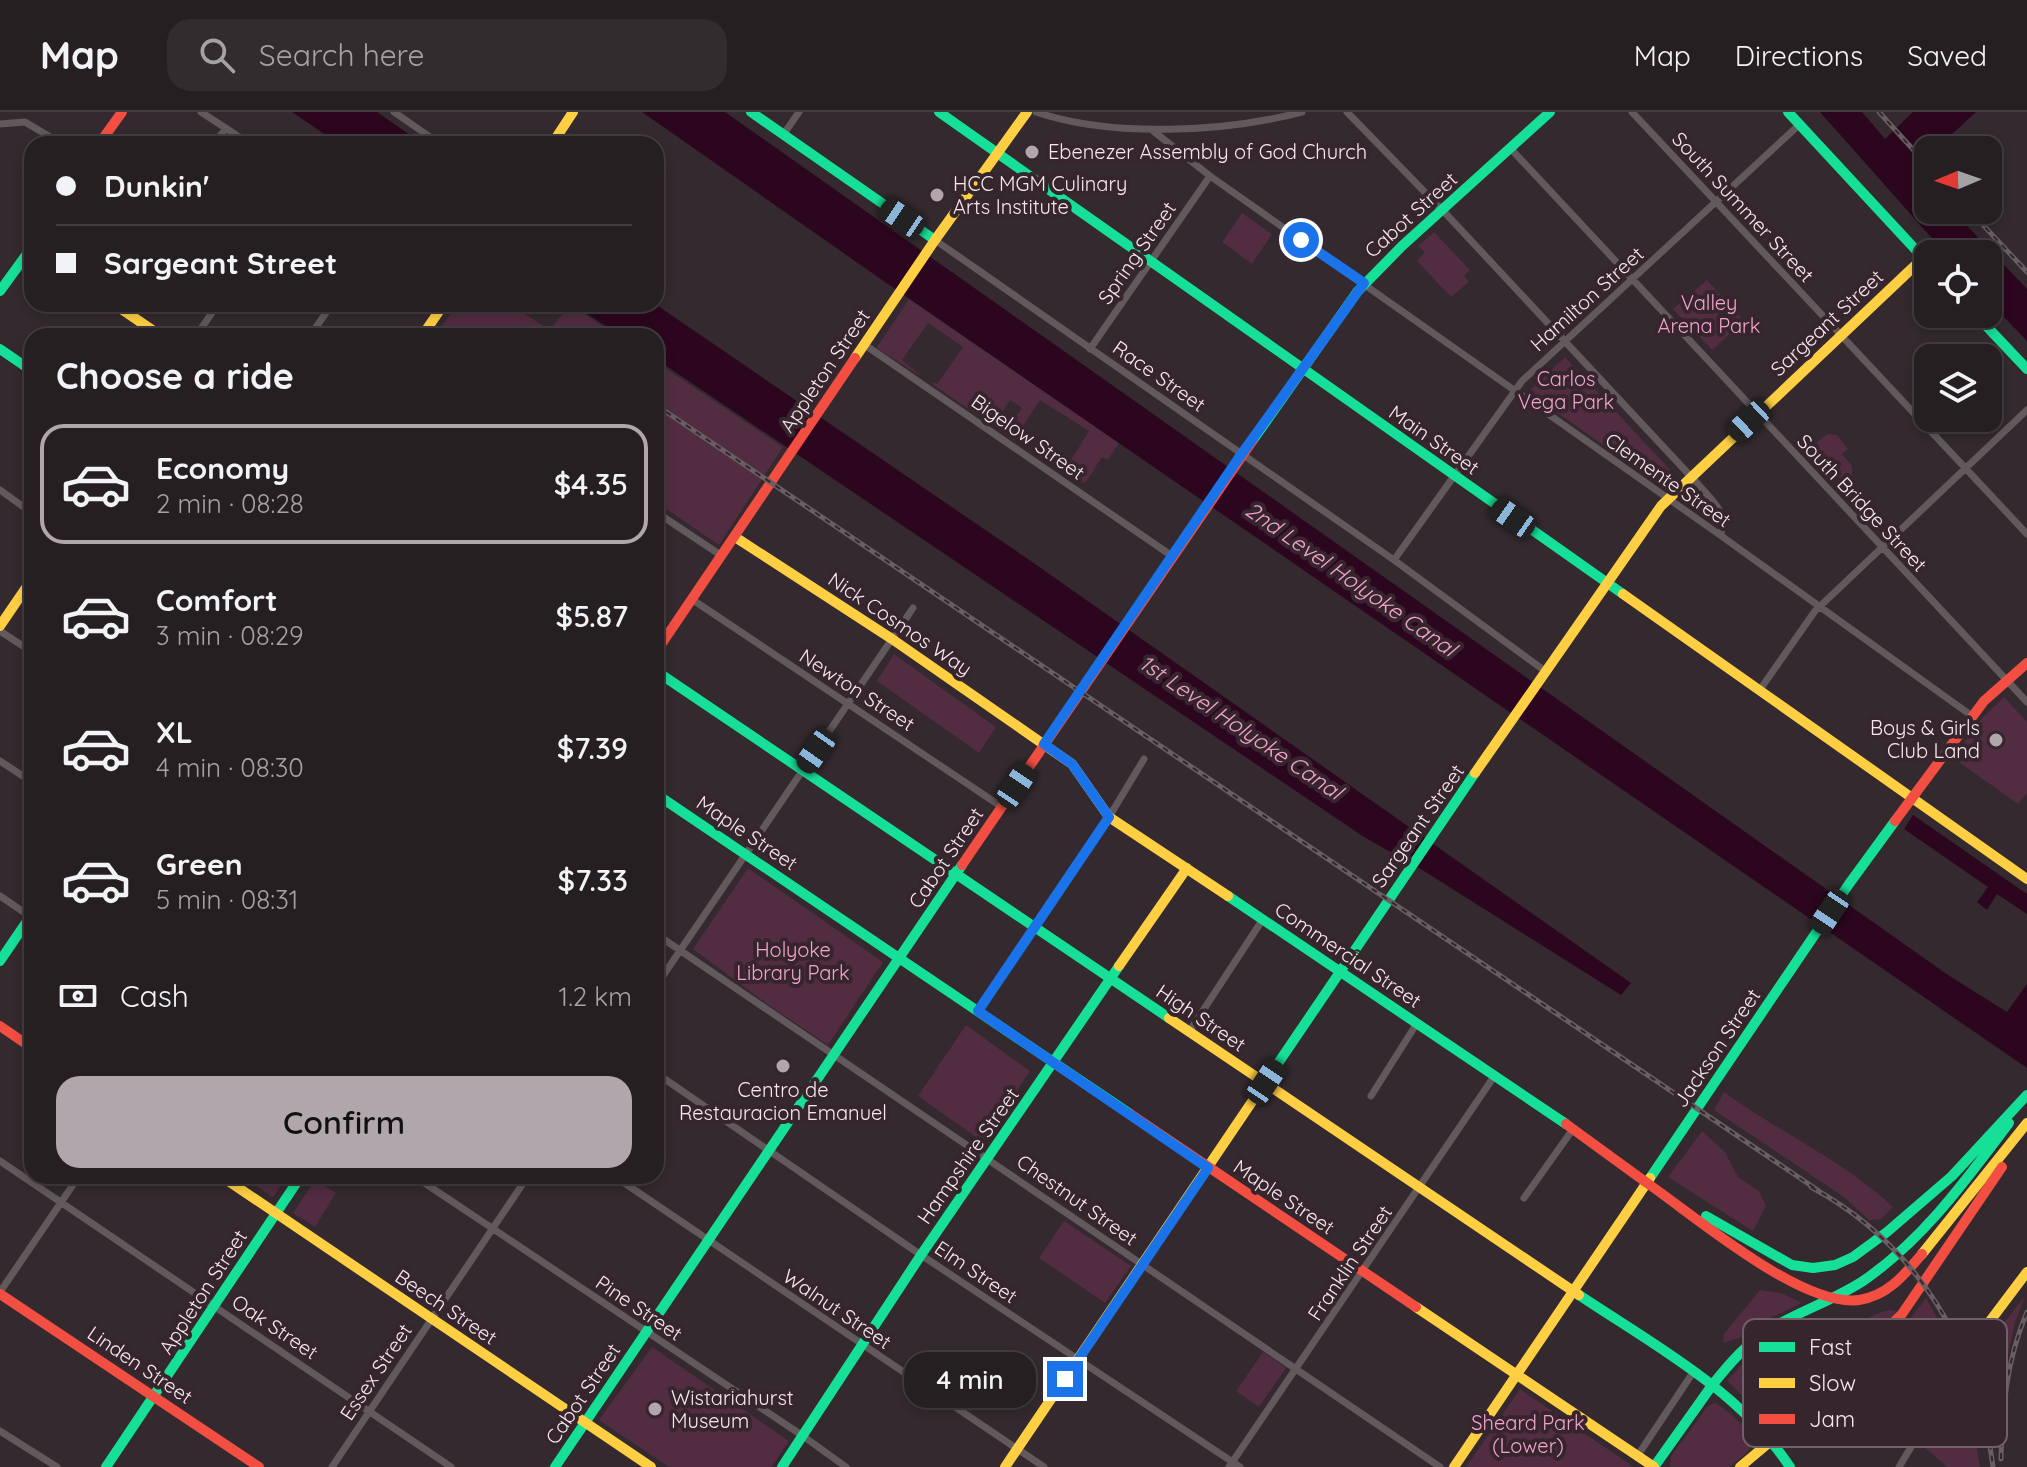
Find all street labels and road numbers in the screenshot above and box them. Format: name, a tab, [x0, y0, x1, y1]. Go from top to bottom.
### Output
street label: South Summer Street	[1667, 126, 1820, 287]
street label: Cabot Street	[1359, 166, 1462, 263]
street label: Spring Street	[1092, 196, 1181, 309]
street label: Hamilton Street	[1525, 241, 1649, 356]
street label: Sargeant Street	[1765, 264, 1888, 381]
street label: Appleton Street	[774, 304, 875, 437]
street label: Race Street	[1108, 335, 1211, 417]
street label: Bigelow Street	[967, 388, 1090, 485]
street label: Main Street	[1384, 399, 1484, 480]
street label: Clemente Street	[1601, 427, 1736, 532]
street label: South Bridge Street	[1792, 429, 1933, 577]
street label: Nick Cosmos Way	[824, 566, 977, 681]
street label: Newton Street	[795, 643, 920, 736]
street label: Sargeant Street	[1366, 759, 1469, 892]
street label: Maple Street	[692, 790, 803, 876]
street label: Cabot Street	[903, 802, 989, 913]
street label: Commercial Street	[1270, 896, 1427, 1013]
street label: High Street	[1152, 979, 1251, 1057]
street label: Jackson Street	[1668, 983, 1766, 1112]
street label: Hampshire Street	[911, 1083, 1024, 1229]
street label: Chestnut Street	[1012, 1149, 1143, 1251]
street label: Maple Street	[1229, 1154, 1340, 1240]
street label: Franklin Street	[1302, 1200, 1397, 1325]
street label: Appleton Street	[153, 1225, 252, 1359]
street label: Elm Street	[930, 1235, 1023, 1308]
street label: Beech Street	[391, 1263, 502, 1350]
street label: Walnut Street	[778, 1263, 897, 1354]
street label: Pine Street	[591, 1269, 688, 1346]
street label: Oak Street	[228, 1289, 323, 1365]
street label: Essex Street	[334, 1319, 417, 1425]
street label: Linden Street	[83, 1320, 198, 1409]
street label: Cabot Street	[540, 1338, 626, 1449]

